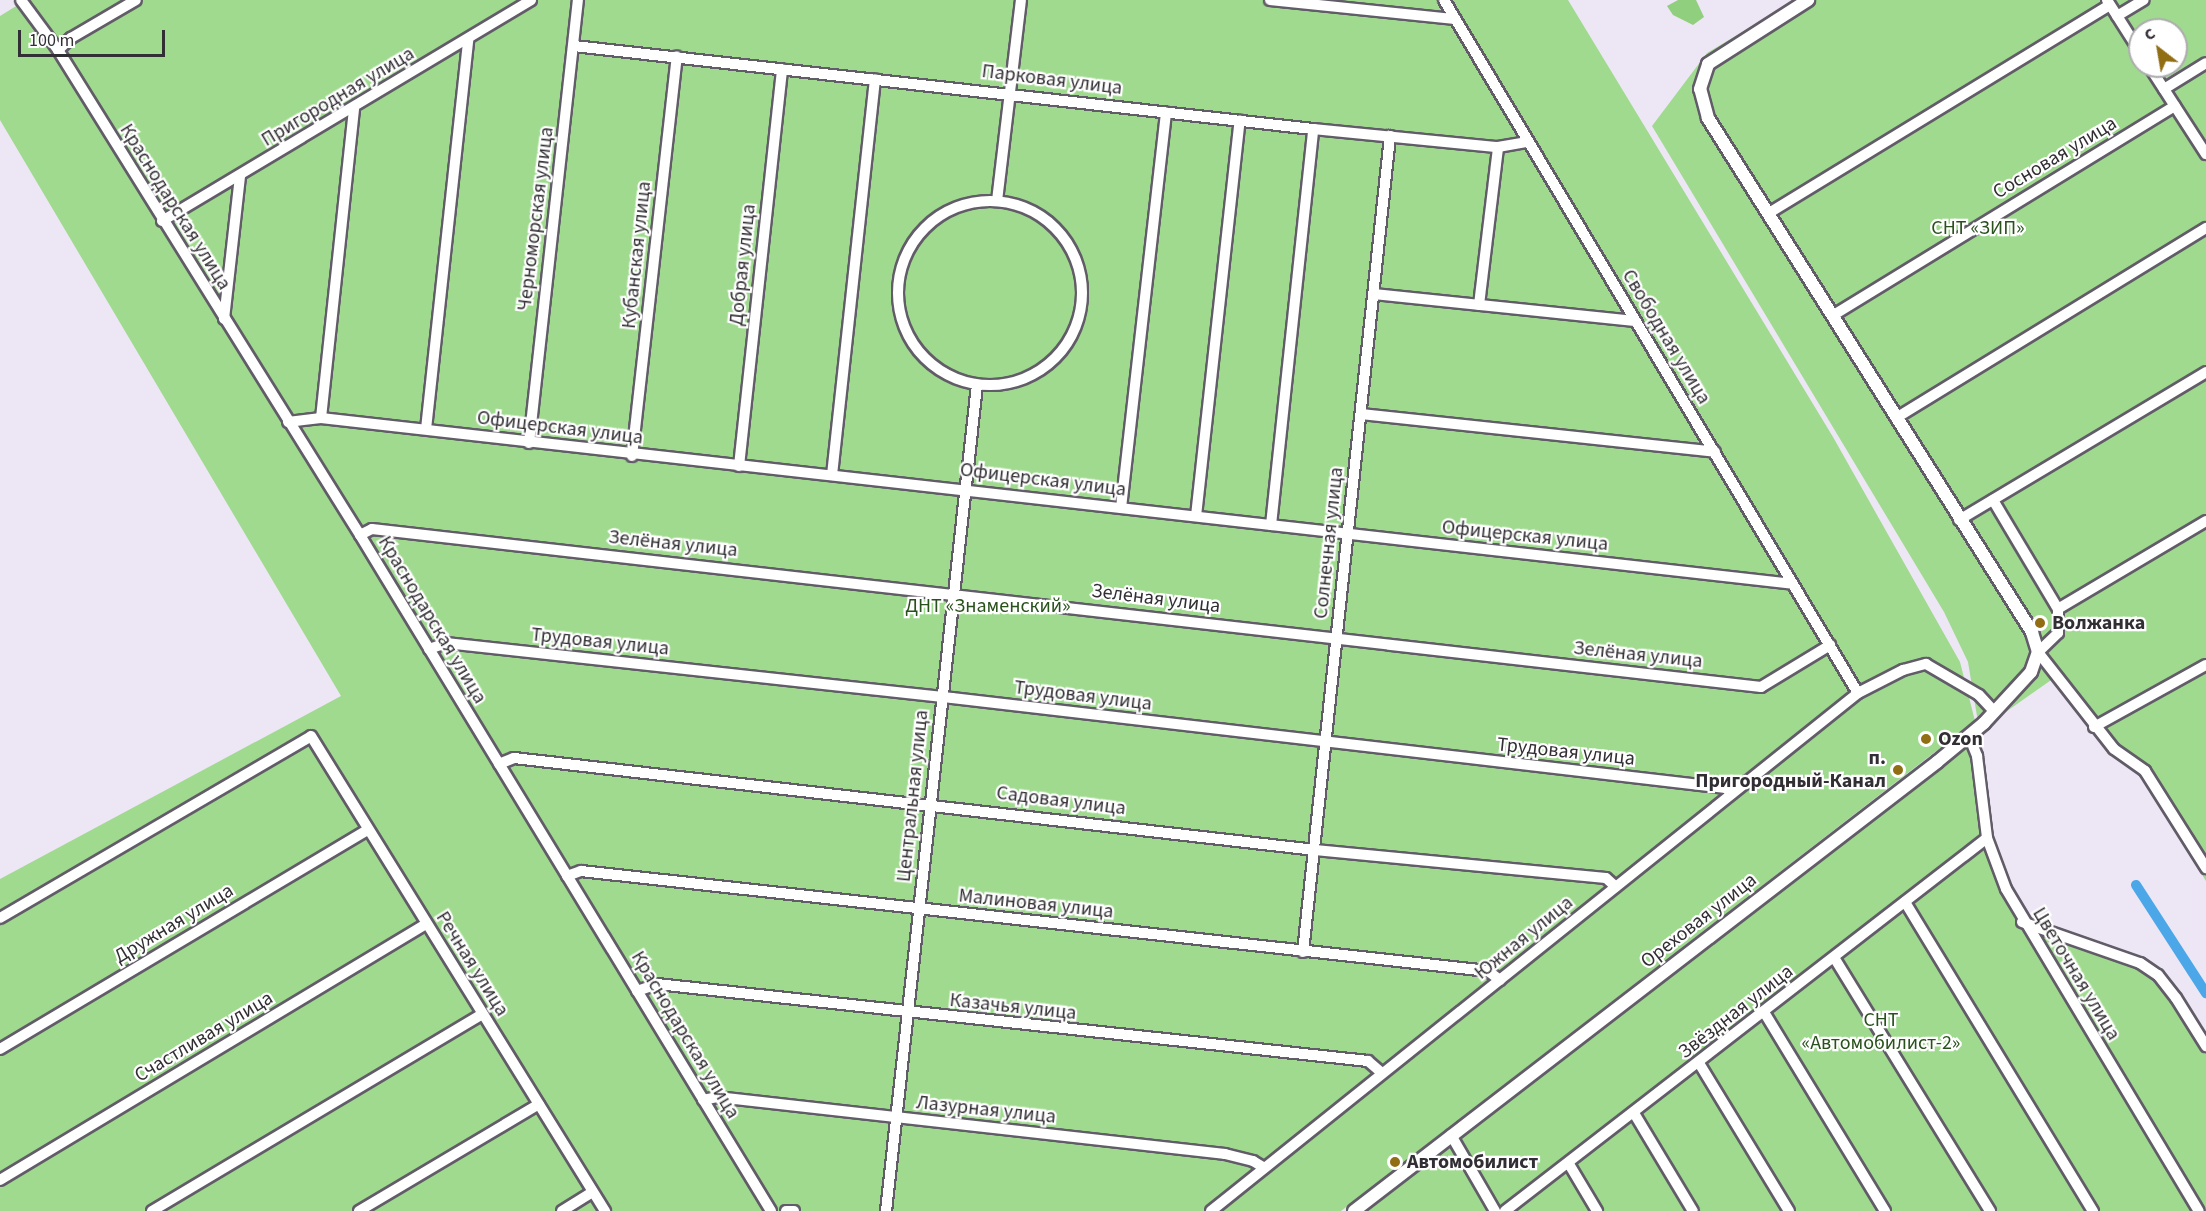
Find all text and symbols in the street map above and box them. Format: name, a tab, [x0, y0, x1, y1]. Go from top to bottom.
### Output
scale bar	[21, 18, 168, 56]
north arrow	[2128, 18, 2188, 78]
text: С	[2140, 22, 2159, 46]
text: 100 m	[29, 28, 74, 53]
street label: Пригородная улица	[257, 42, 419, 152]
street label: Парковая улица	[980, 59, 1124, 101]
street label: Сосновая улица	[1989, 112, 2121, 204]
street label: Краснодарская улица	[114, 120, 236, 294]
street label: Черноморская улица	[513, 126, 559, 312]
street label: Кубанская улица	[617, 180, 657, 330]
street label: Добрая улица	[725, 203, 761, 327]
park label: СНТ «ЗИП»	[1931, 216, 2025, 240]
street label: Свободная улица	[1616, 265, 1716, 409]
street label: Офицерская улица	[476, 406, 644, 450]
street label: Офицерская улица	[959, 458, 1127, 502]
street label: Солнечная улица	[1309, 466, 1349, 620]
street label: Офицерская улица	[1441, 515, 1609, 557]
street label: Зелёная улица	[607, 525, 739, 563]
street label: Краснодарская улица	[372, 532, 492, 708]
street label: Зелёная улица	[1090, 579, 1222, 619]
park label: ДНТ «Знаменский»	[905, 594, 1071, 618]
place label: Волжанка	[2052, 611, 2145, 635]
marker: Волжанка	[2033, 616, 2047, 630]
street label: Трудовая улица	[530, 623, 670, 661]
street label: Зелёная улица	[1572, 636, 1704, 674]
street label: Трудовая улица	[1013, 676, 1153, 716]
street label: Центральная улица	[892, 709, 934, 883]
place label: Ozon	[1938, 727, 1983, 751]
marker: Ozon	[1919, 732, 1933, 746]
street label: Трудовая улица	[1496, 733, 1636, 771]
place label: п. Пригородный-Канал	[1695, 746, 1886, 793]
marker: п. Пригородный-Канал	[1891, 763, 1905, 777]
street label: Садовая улица	[995, 781, 1127, 821]
street label: Ореховая улица	[1636, 868, 1762, 974]
street label: Дружная улица	[110, 879, 238, 969]
street label: Малиновая улица	[957, 884, 1115, 924]
street label: Южная улица	[1470, 891, 1578, 985]
street label: Цветочная улица	[2027, 903, 2125, 1045]
street label: Речная улица	[430, 907, 514, 1021]
street label: Краснодарская улица	[625, 947, 745, 1123]
street label: Звёздная улица	[1674, 960, 1798, 1064]
street label: Счастливая улица	[130, 986, 278, 1088]
street label: Казачья улица	[948, 988, 1078, 1026]
park label: СНТ «Автомобилист-2»	[1802, 1008, 1960, 1055]
street label: Лазурная улица	[915, 1091, 1057, 1129]
place label: Автомобилист	[1407, 1150, 1538, 1174]
marker: Автомобилист	[1388, 1155, 1402, 1169]

